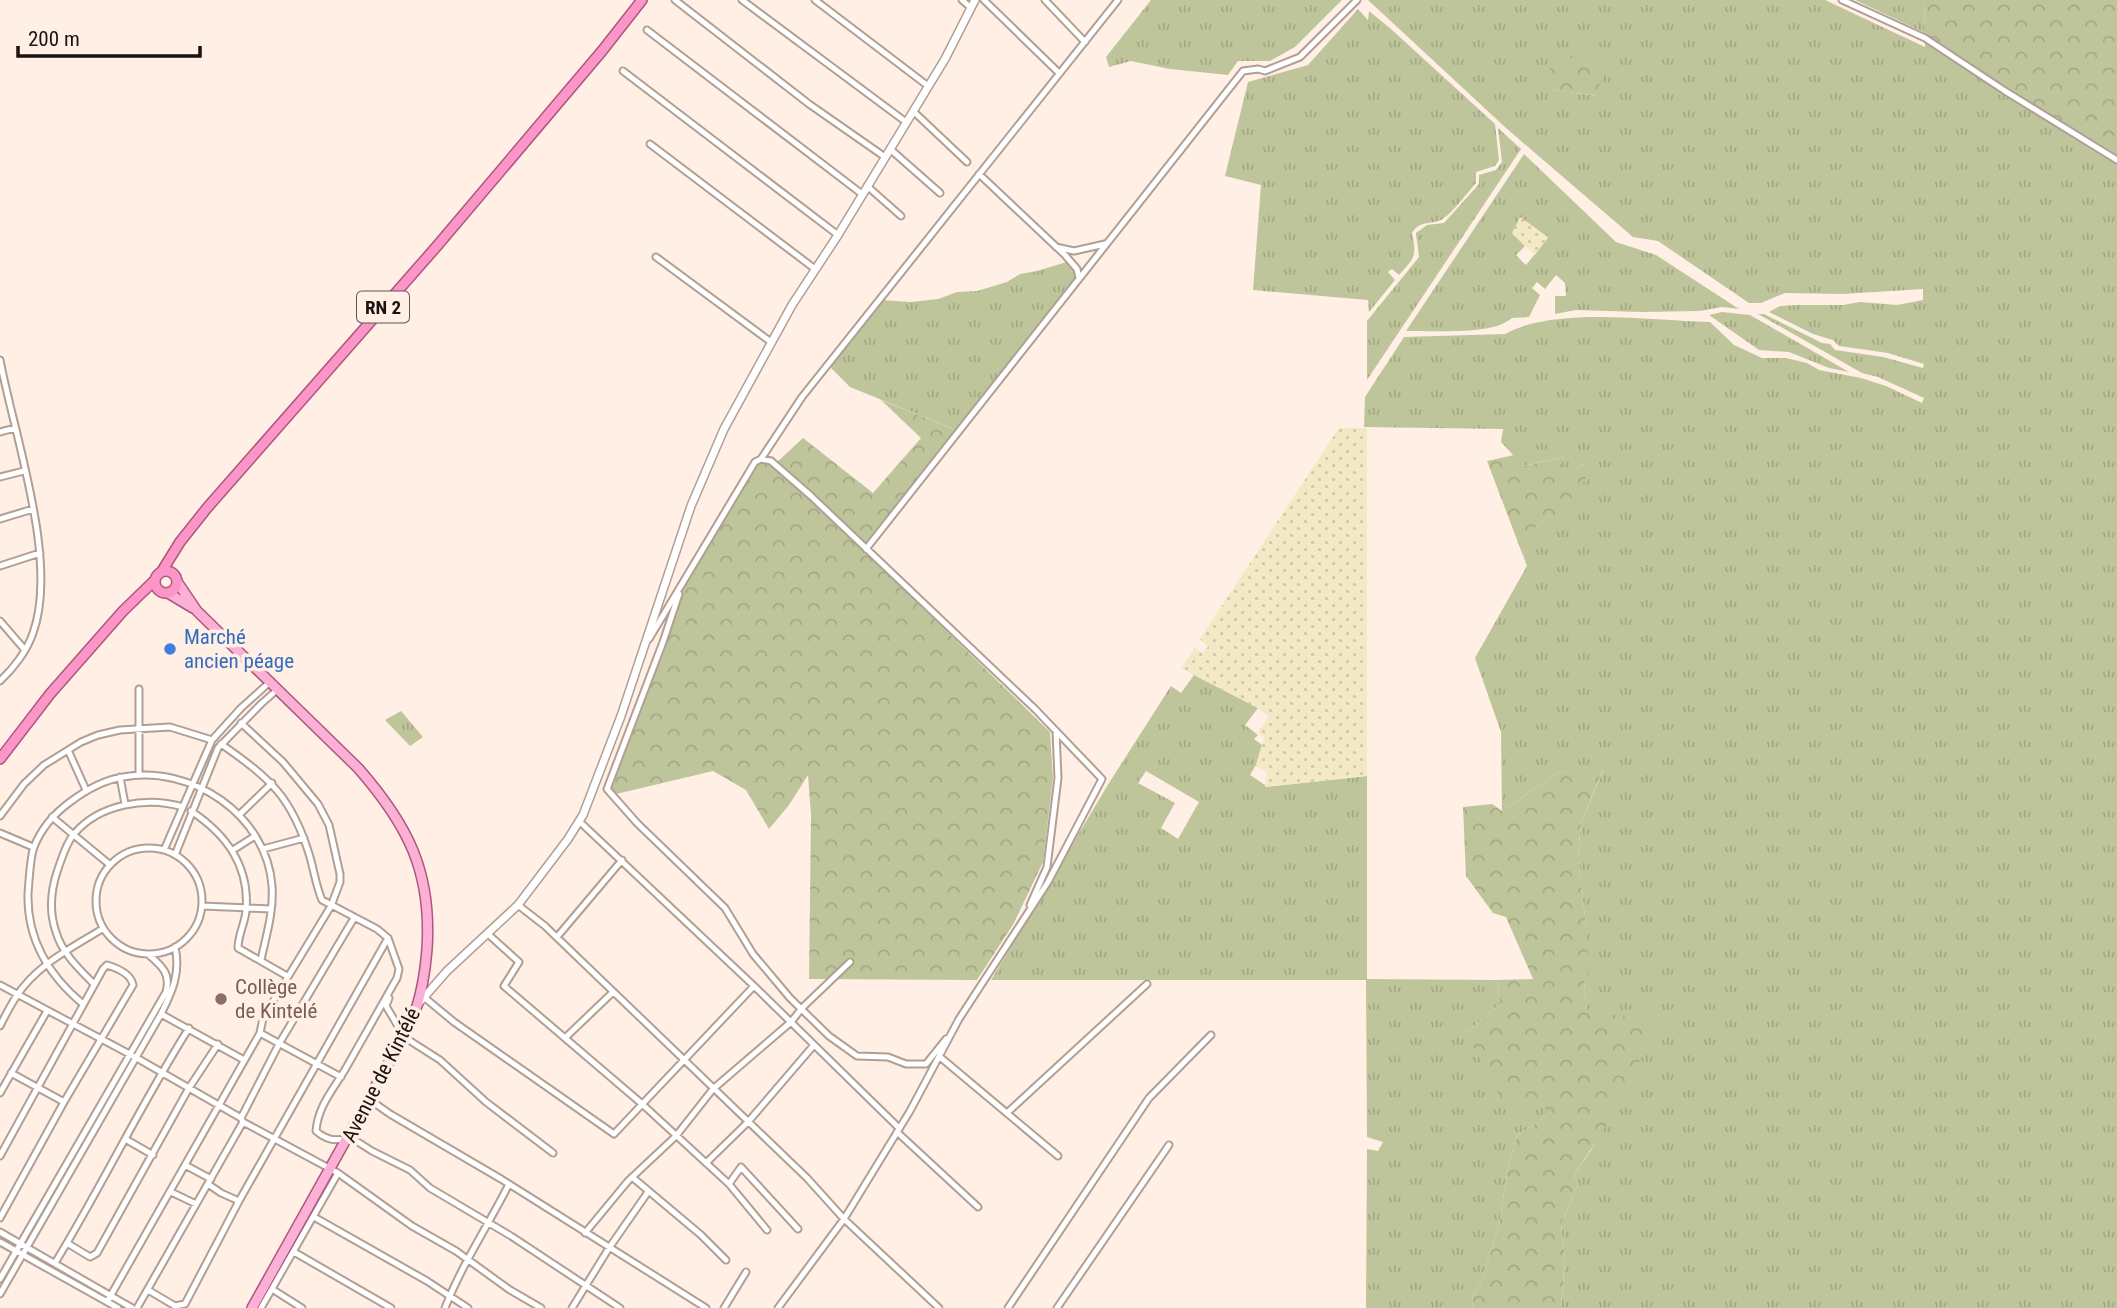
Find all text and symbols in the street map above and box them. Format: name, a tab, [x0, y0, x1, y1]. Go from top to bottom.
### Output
scale bar	[18, 14, 200, 58]
text: 200 m	[28, 27, 80, 51]
road number: RN 2	[357, 292, 409, 322]
place label: Marché ancien péage	[184, 625, 294, 673]
marker: Marché ancien péage	[162, 641, 178, 657]
place label: Collège de Kintelé	[235, 975, 317, 1023]
marker: Collège de Kintelé	[213, 991, 229, 1007]
street label: Avenue de Kintélé	[337, 1004, 425, 1146]

